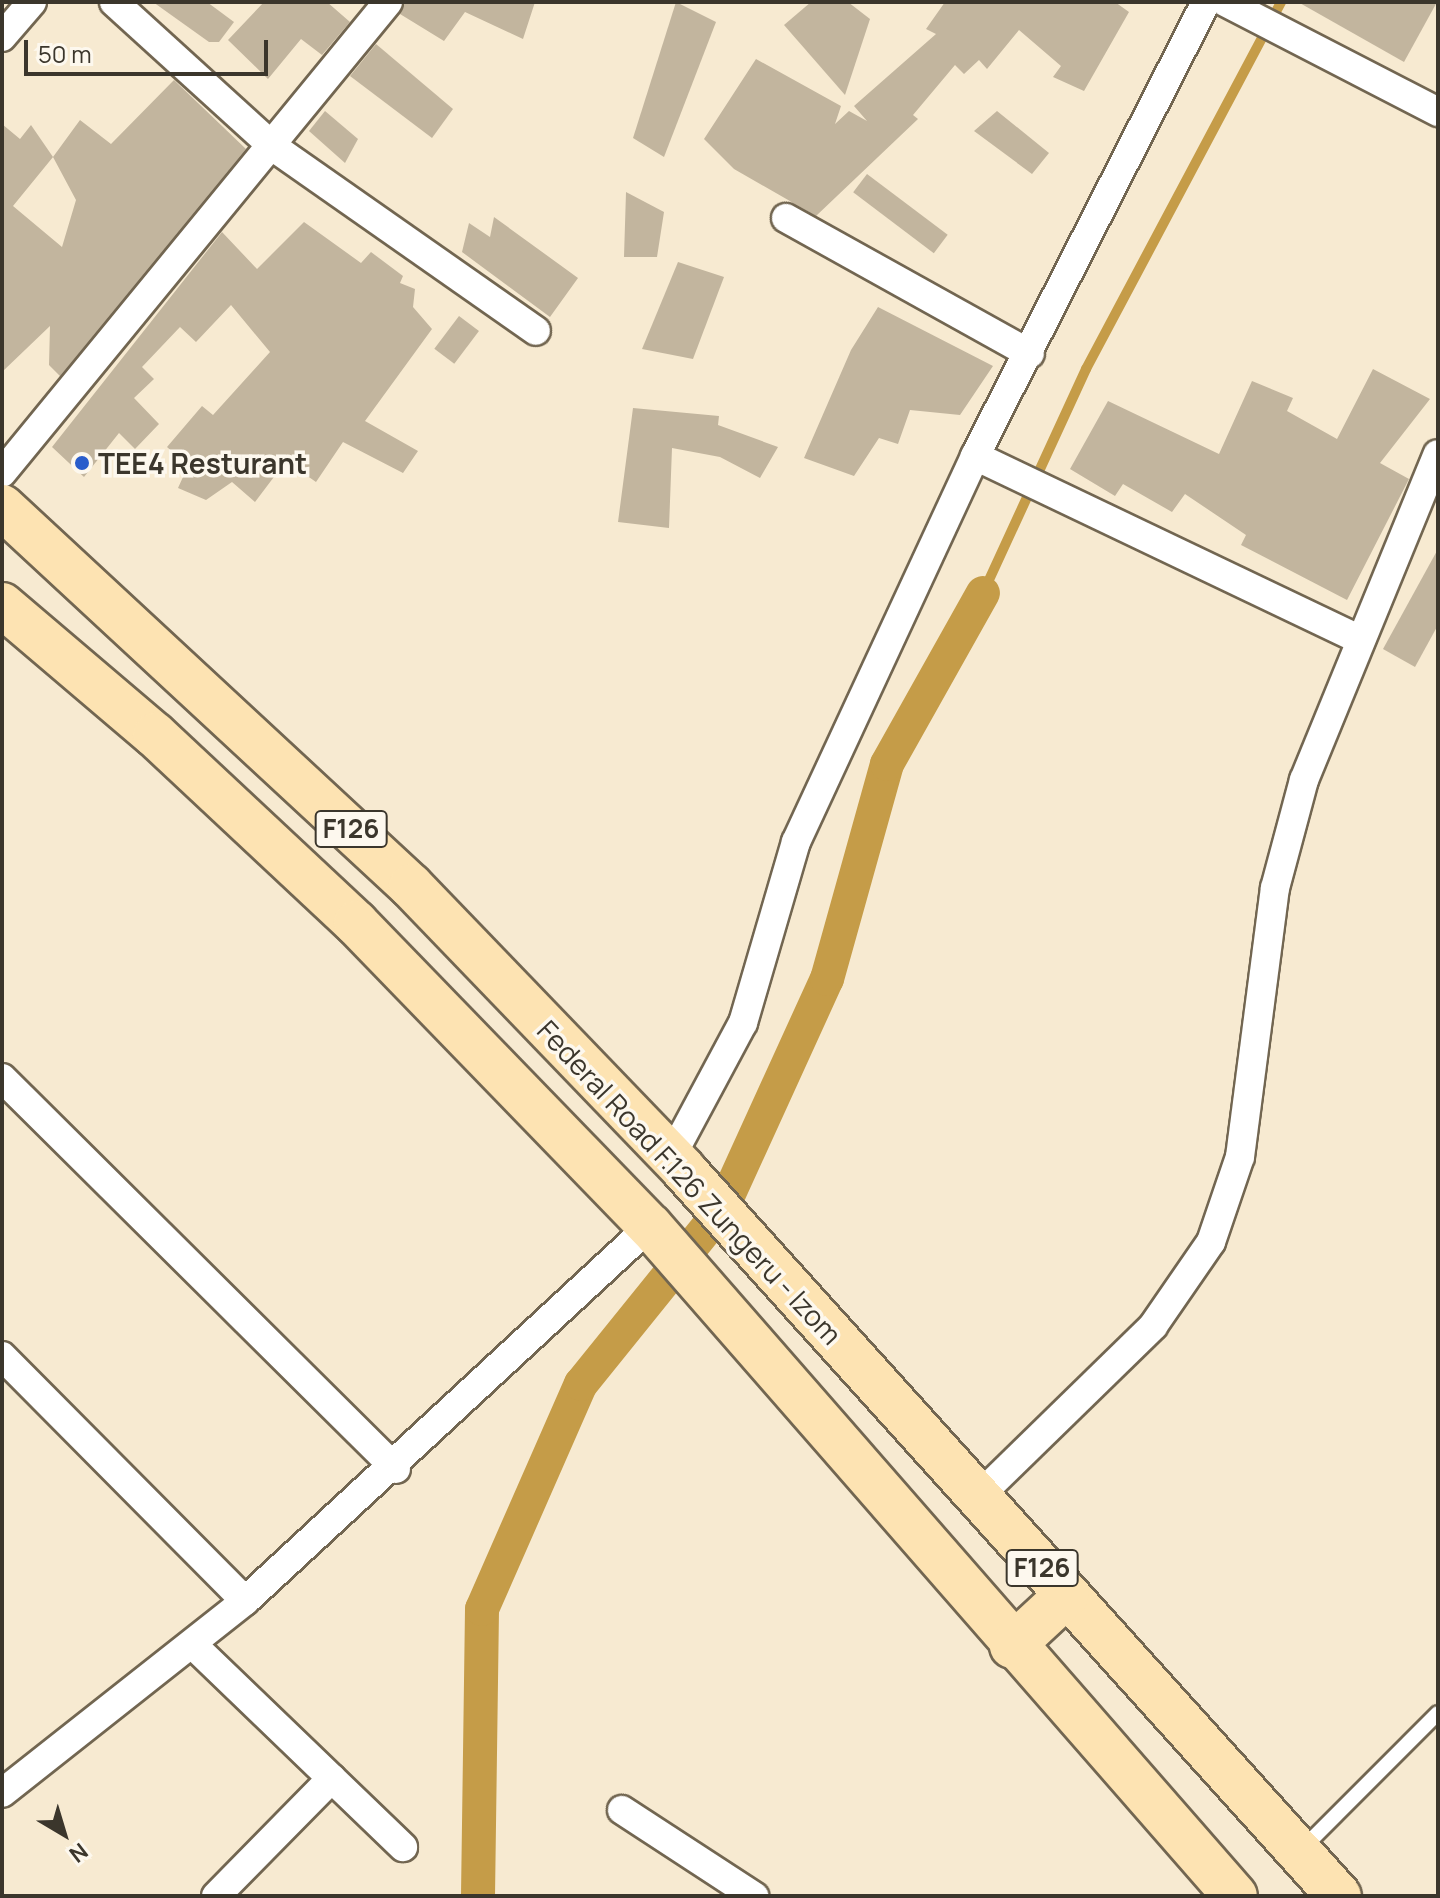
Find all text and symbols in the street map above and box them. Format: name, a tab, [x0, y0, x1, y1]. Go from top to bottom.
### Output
scale bar	[28, 24, 272, 74]
text: 50 m	[38, 37, 92, 70]
place label: TEE4 Resturant	[98, 446, 307, 480]
marker: TEE4 Resturant	[73, 454, 91, 472]
road number: F126	[313, 807, 389, 851]
street label: Federal Road F.126 Zungeru - Izom	[531, 1013, 849, 1351]
road number: F126	[1004, 1546, 1080, 1590]
north arrow	[24, 1794, 104, 1874]
text: N	[63, 1836, 94, 1870]

